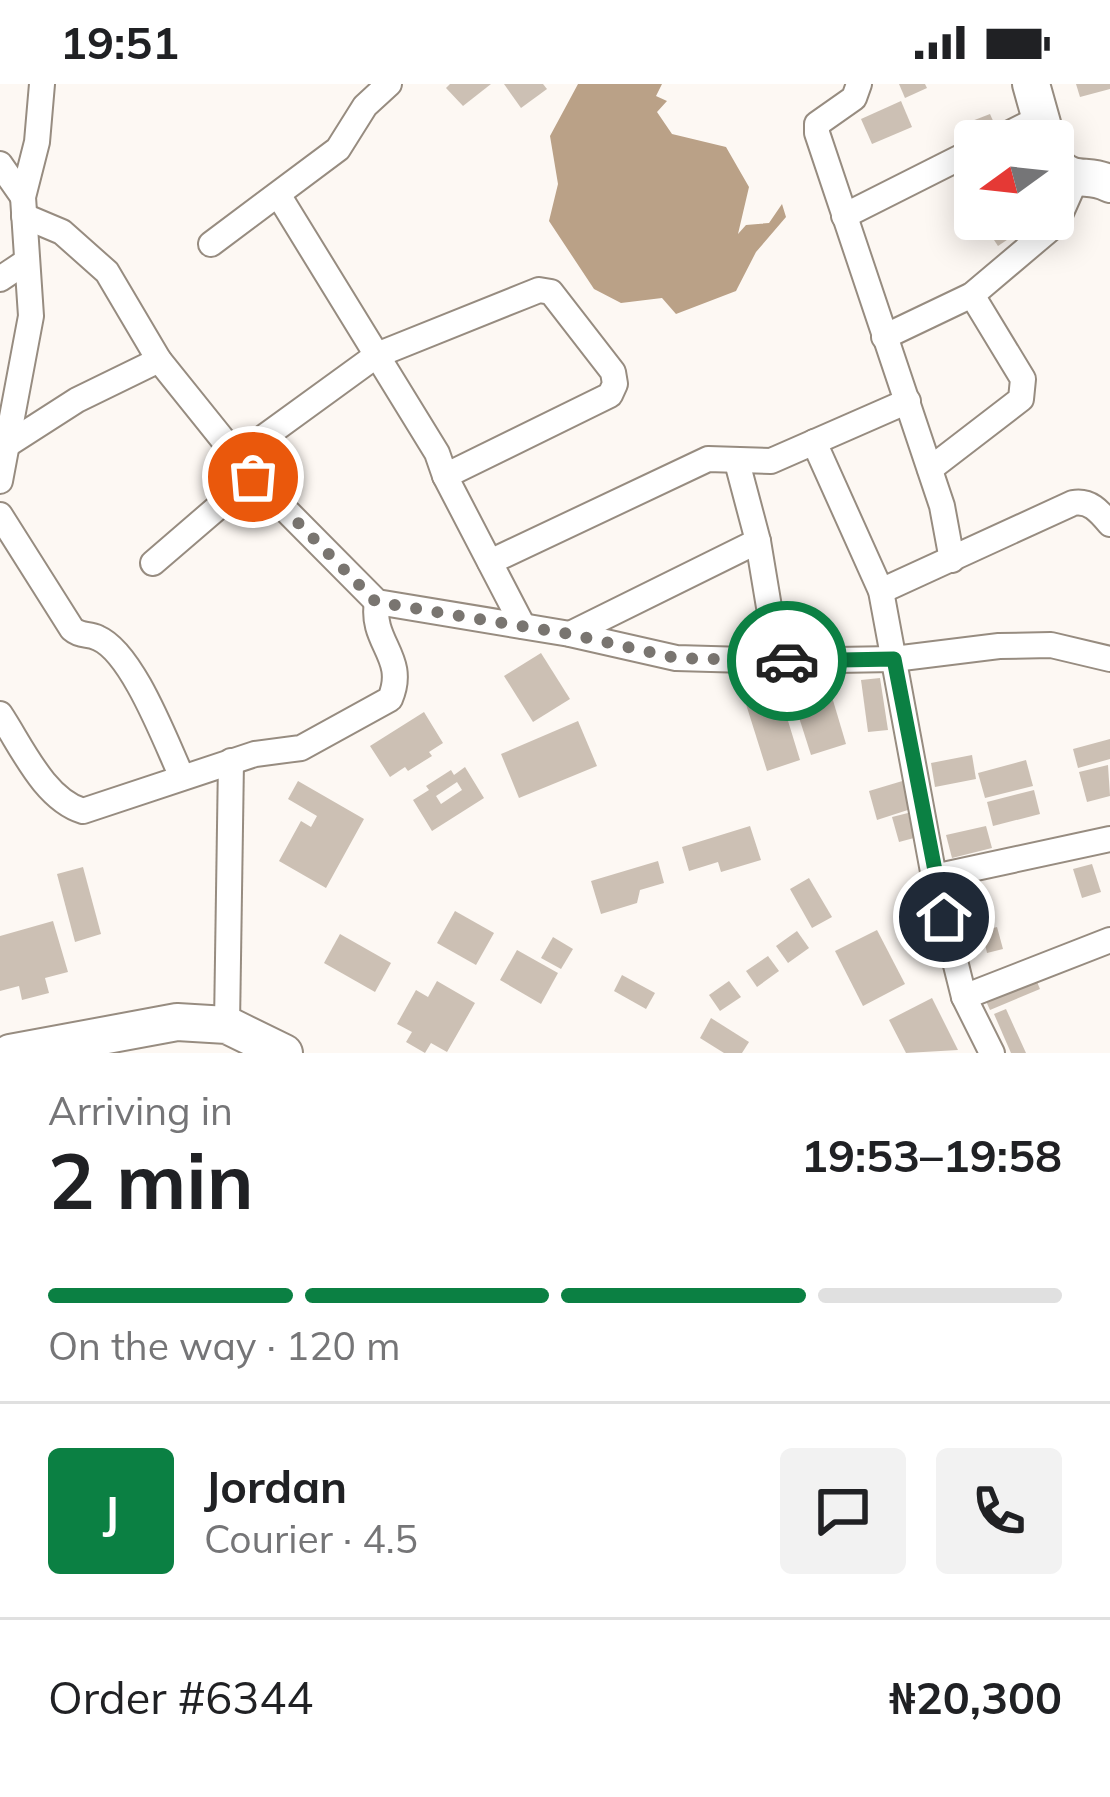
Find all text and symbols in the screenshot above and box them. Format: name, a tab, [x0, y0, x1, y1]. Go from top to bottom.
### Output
text: 19:51	[60, 14, 179, 70]
north arrow	[954, 120, 1074, 240]
map controls	[954, 120, 1074, 240]
pin	[202, 426, 304, 528]
icon: bag	[220, 444, 286, 510]
courier	[727, 601, 847, 721]
icon: car	[754, 628, 820, 694]
pin	[893, 866, 995, 968]
icon: home	[911, 884, 977, 950]
text: Arriving in	[48, 1086, 233, 1135]
text: 19:53–19:58	[801, 1127, 1062, 1183]
text: 2 min	[48, 1131, 254, 1229]
text: On the way · 120 m	[48, 1321, 400, 1370]
button: chat	[780, 1448, 906, 1574]
button: phone	[936, 1448, 1062, 1574]
text: Jordan	[204, 1458, 347, 1514]
text: J	[103, 1483, 119, 1539]
text: Courier · 4.5	[204, 1514, 418, 1563]
text: Order #6344	[48, 1669, 313, 1725]
text: ₦20,300	[889, 1669, 1062, 1725]

